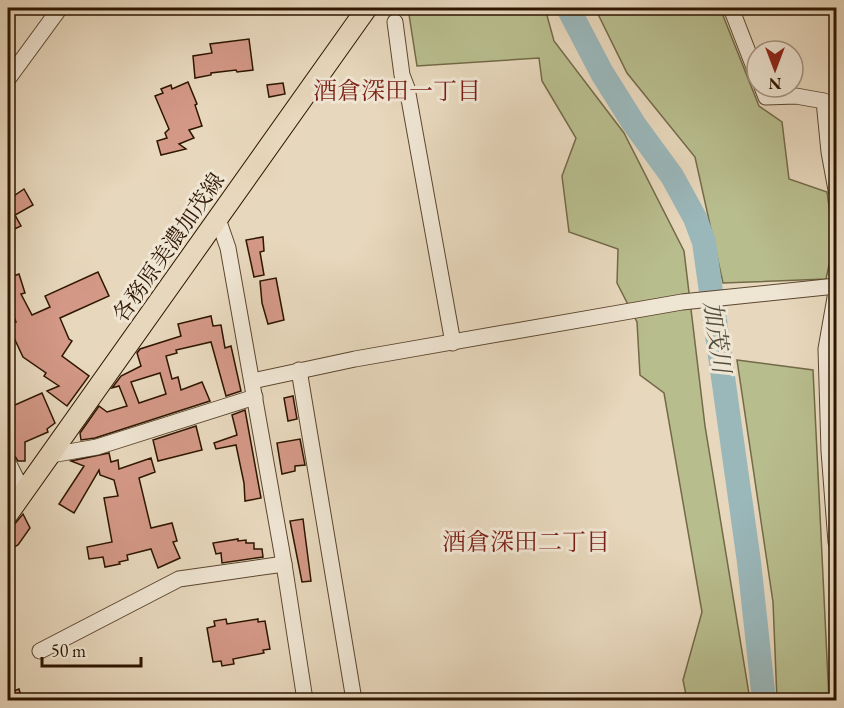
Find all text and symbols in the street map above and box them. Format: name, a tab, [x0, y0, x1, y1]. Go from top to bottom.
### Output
north arrow	[745, 39, 805, 99]
text: N	[768, 73, 781, 94]
district label: 酒倉深田一丁目	[313, 75, 481, 106]
street label: 各務原美濃加茂線	[106, 167, 231, 328]
water label: 加茂川	[697, 299, 738, 378]
district label: 酒倉深田二丁目	[442, 526, 610, 557]
scale bar	[42, 630, 141, 668]
text: 50 m	[51, 639, 86, 662]

